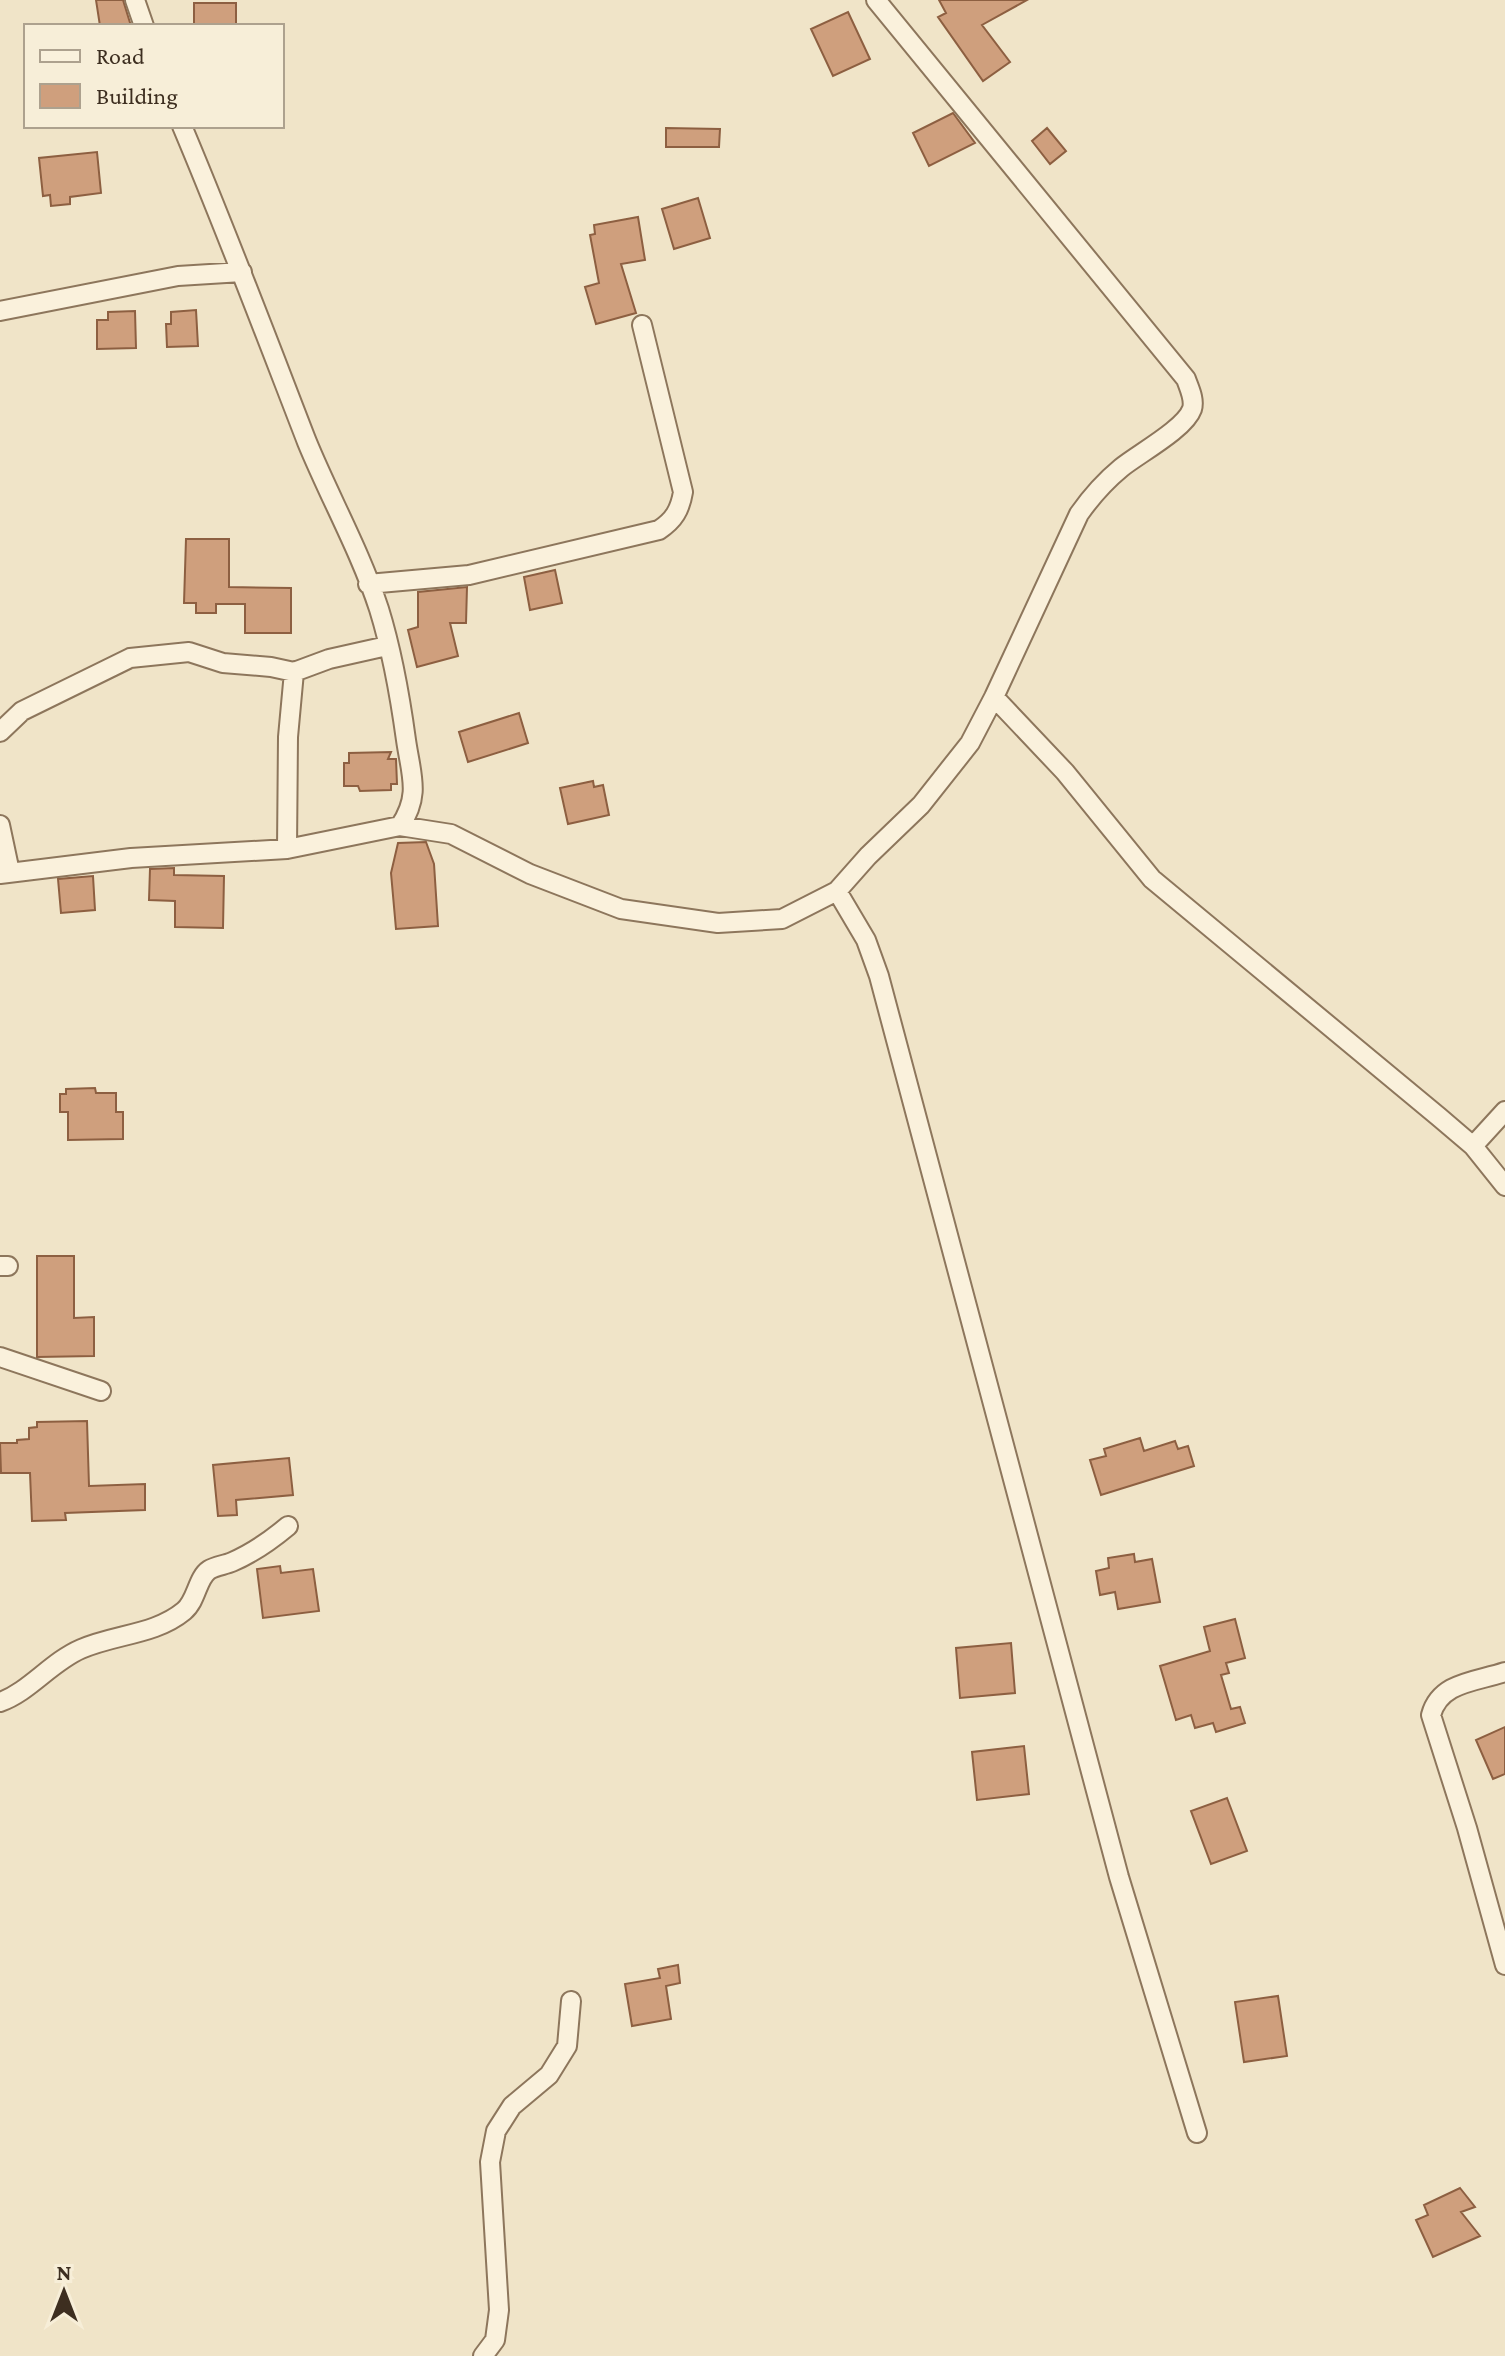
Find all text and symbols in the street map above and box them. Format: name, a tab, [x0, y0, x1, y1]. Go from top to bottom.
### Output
legend	[24, 24, 284, 128]
text: Road	[96, 42, 145, 69]
text: Building	[96, 82, 178, 109]
north arrow	[24, 2252, 104, 2332]
text: N	[57, 2260, 72, 2285]

